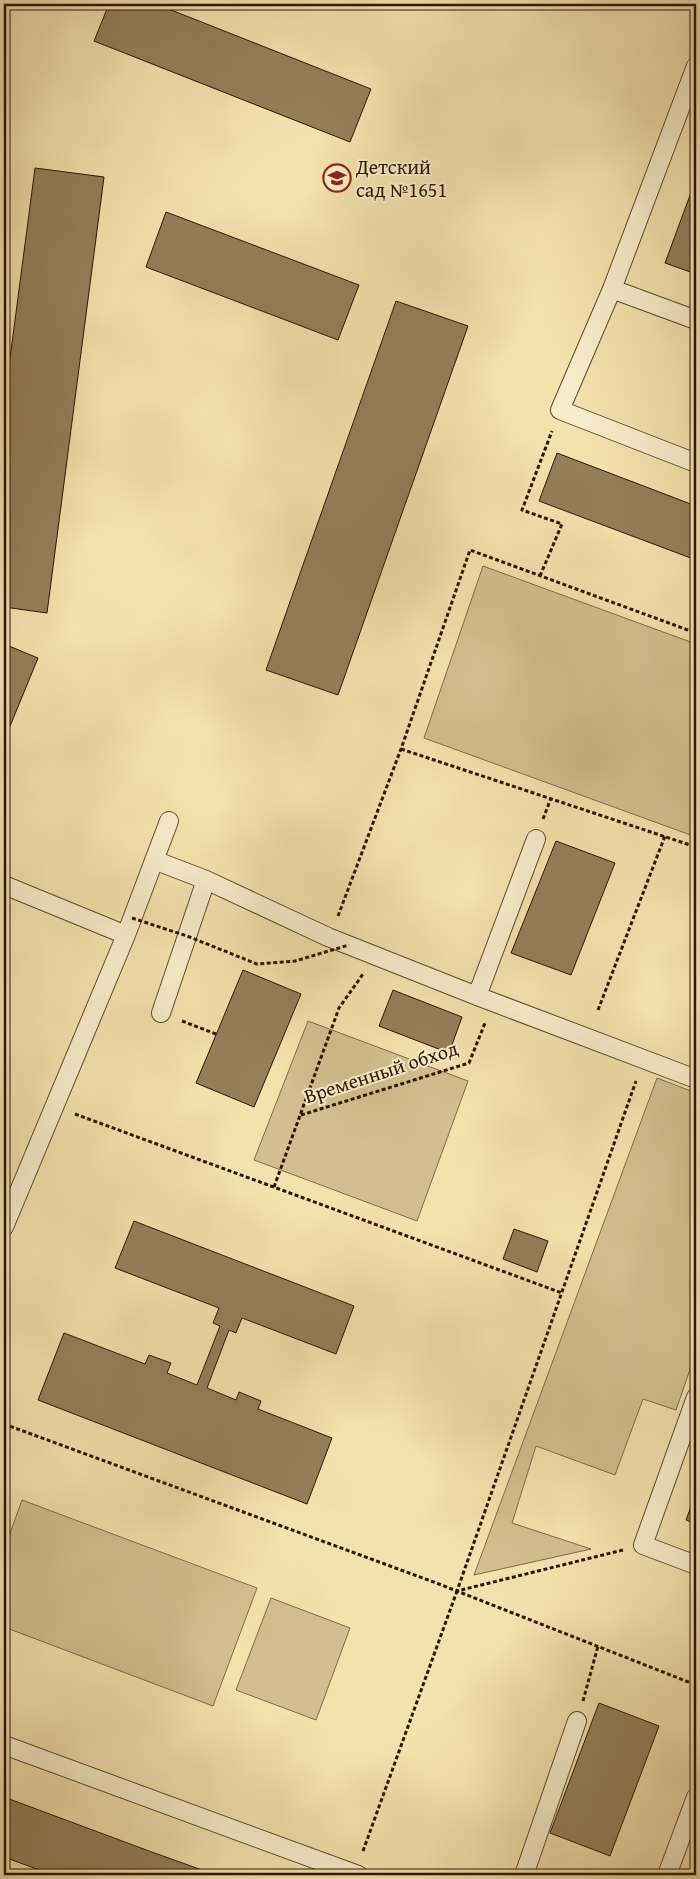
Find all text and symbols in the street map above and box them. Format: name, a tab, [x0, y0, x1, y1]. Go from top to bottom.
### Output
place label: Детский сад №1651	[355, 152, 447, 204]
school or university icon: Детский сад №1651	[322, 163, 352, 193]
street label: Временный обход	[300, 1033, 462, 1110]

